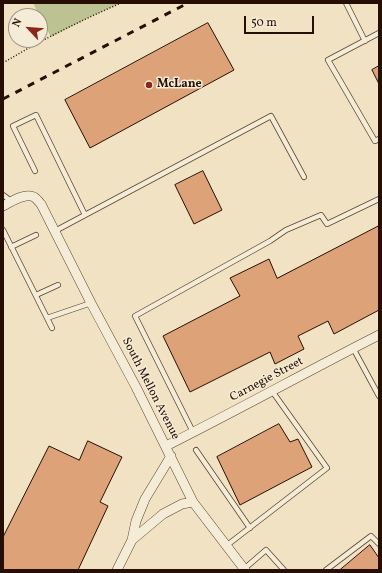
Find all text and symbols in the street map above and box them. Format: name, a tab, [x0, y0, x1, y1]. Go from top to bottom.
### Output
north arrow	[8, 8, 48, 48]
scale bar	[246, 8, 316, 34]
text: 50 m	[251, 15, 277, 31]
text: N	[9, 16, 26, 30]
place label: McLane	[157, 78, 202, 92]
marker: McLane	[144, 80, 154, 90]
street label: South Mellon Avenue	[118, 336, 182, 442]
street label: Carnegie Street	[228, 355, 306, 405]

